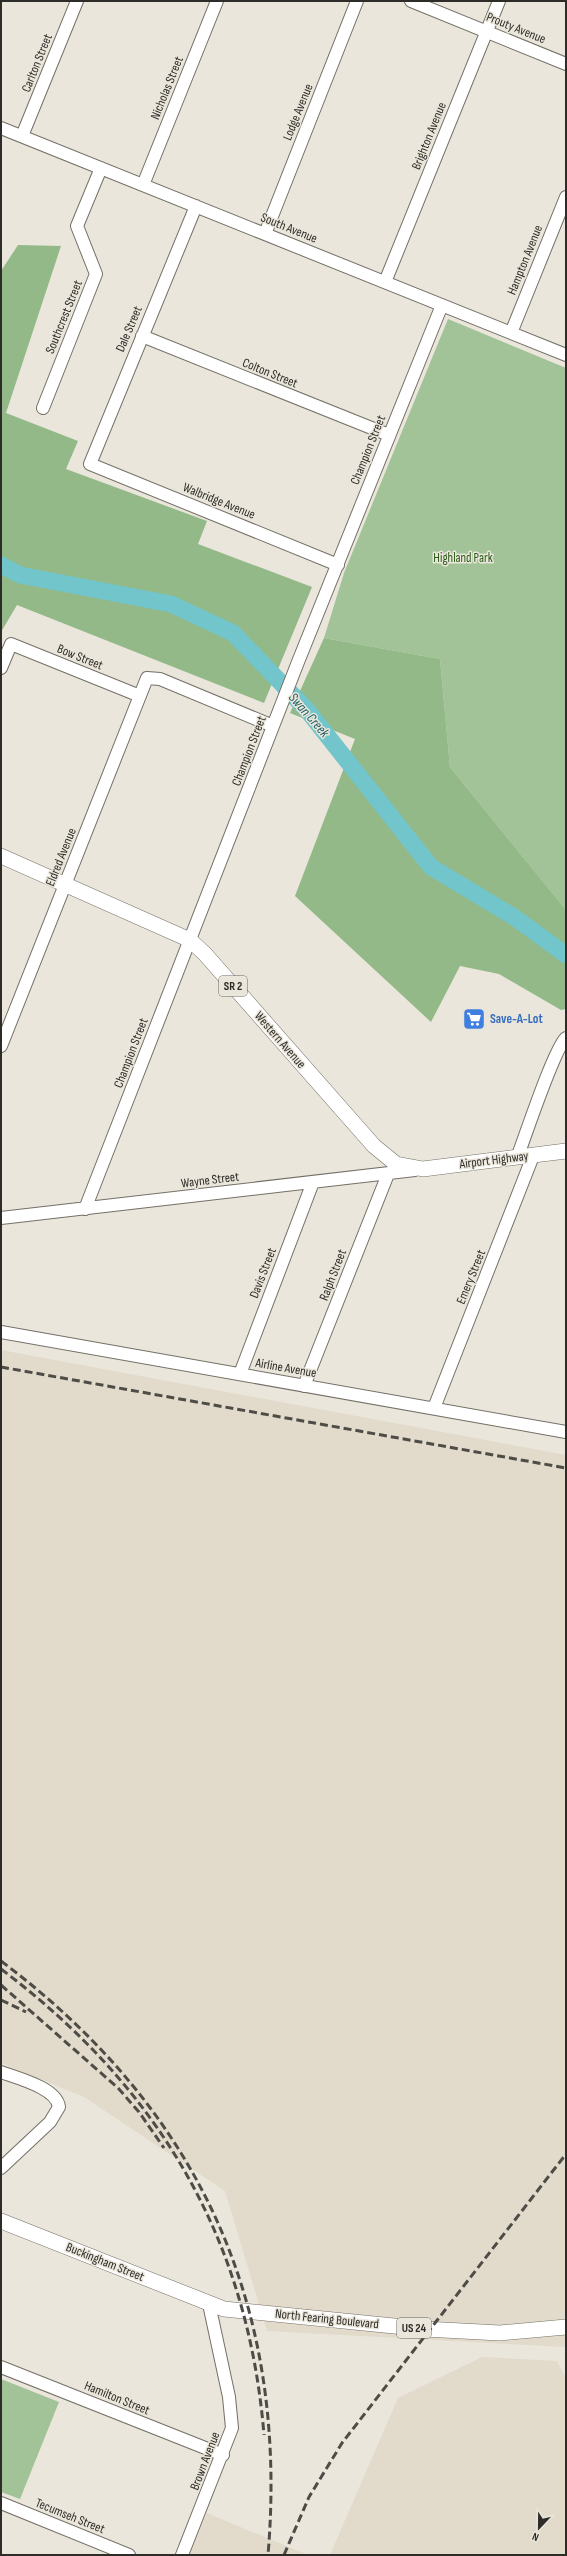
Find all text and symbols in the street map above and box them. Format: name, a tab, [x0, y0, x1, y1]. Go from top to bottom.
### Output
street label: Prouty Avenue	[484, 9, 548, 47]
street label: Carlton Street	[18, 31, 56, 95]
street label: Nicholas Street	[147, 54, 187, 122]
street label: Lodge Avenue	[279, 81, 317, 143]
street label: Brighton Avenue	[408, 100, 450, 172]
street label: South Avenue	[258, 209, 320, 247]
street label: Hampton Avenue	[504, 223, 546, 297]
street label: Southcrest Street	[42, 278, 86, 356]
street label: Dale Street	[112, 304, 146, 354]
street label: Colton Street	[240, 355, 300, 391]
street label: Champion Street	[347, 413, 389, 487]
street label: Walbridge Avenue	[180, 479, 258, 523]
park label: Highland Park	[433, 550, 493, 566]
street label: Bow Street	[55, 641, 105, 673]
water label: Swan Creek	[285, 689, 334, 741]
street label: Champion Street	[228, 714, 270, 788]
street label: Eldred Avenue	[42, 826, 80, 888]
road number: SR 2	[219, 976, 247, 996]
supermarket icon: Save-A-Lot	[461, 1006, 487, 1032]
street label: Western Avenue	[251, 1008, 309, 1072]
place label: Save-A-Lot	[490, 1011, 543, 1027]
street label: Champion Street	[110, 1016, 152, 1090]
street label: Airport Highway	[458, 1148, 529, 1172]
street label: Wayne Street	[180, 1169, 240, 1191]
street label: Davis Street	[246, 1245, 280, 1301]
street label: Ralph Street	[316, 1247, 350, 1303]
street label: Emery Street	[453, 1247, 489, 1307]
street label: Airline Avenue	[253, 1355, 318, 1381]
street label: Buckingham Street	[64, 2239, 146, 2285]
street label: North Fearing Boulevard	[274, 2306, 380, 2332]
road number: US 24	[397, 2318, 431, 2338]
street label: Hamilton Street	[82, 2378, 152, 2418]
street label: Brown Avenue	[187, 2429, 223, 2493]
street label: Tecumseh Street	[33, 2495, 107, 2537]
north arrow	[519, 2508, 559, 2548]
text: N	[530, 2530, 541, 2544]

